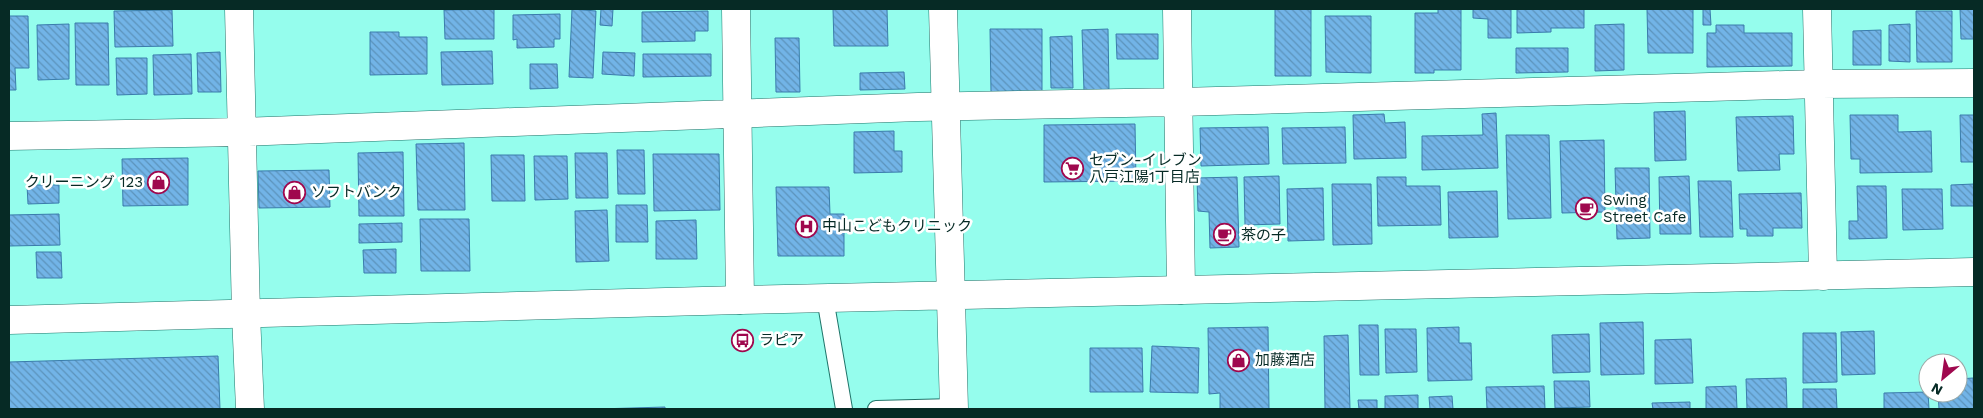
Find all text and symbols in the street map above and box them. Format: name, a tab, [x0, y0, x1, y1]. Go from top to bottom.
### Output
place label: セブン-イレブン 八戸江陽1丁目店	[1089, 151, 1202, 186]
supermarket icon: セブン-イレブン 八戸江陽1丁目店	[1061, 157, 1085, 181]
shop icon: クリーニング 123	[147, 170, 171, 194]
place label: クリーニング 123	[25, 173, 143, 191]
shop icon: ソフトバンク	[283, 180, 307, 204]
place label: ソフトバンク	[311, 183, 402, 201]
place label: Swing Street Cafe	[1603, 191, 1686, 226]
cafe icon: Swing Street Cafe	[1575, 197, 1599, 221]
hospital icon: 中山こどもクリニック	[794, 214, 818, 238]
place label: 中山こどもクリニック	[822, 217, 972, 235]
cafe icon: 茶の子	[1213, 223, 1237, 247]
place label: 茶の子	[1241, 226, 1286, 244]
bus stop icon: ラピア	[731, 328, 755, 352]
place label: ラピア	[759, 331, 804, 349]
shop icon: 加藤酒店	[1227, 348, 1251, 372]
place label: 加藤酒店	[1255, 351, 1315, 369]
north arrow	[1918, 353, 1968, 403]
text: N	[1928, 380, 1945, 399]

